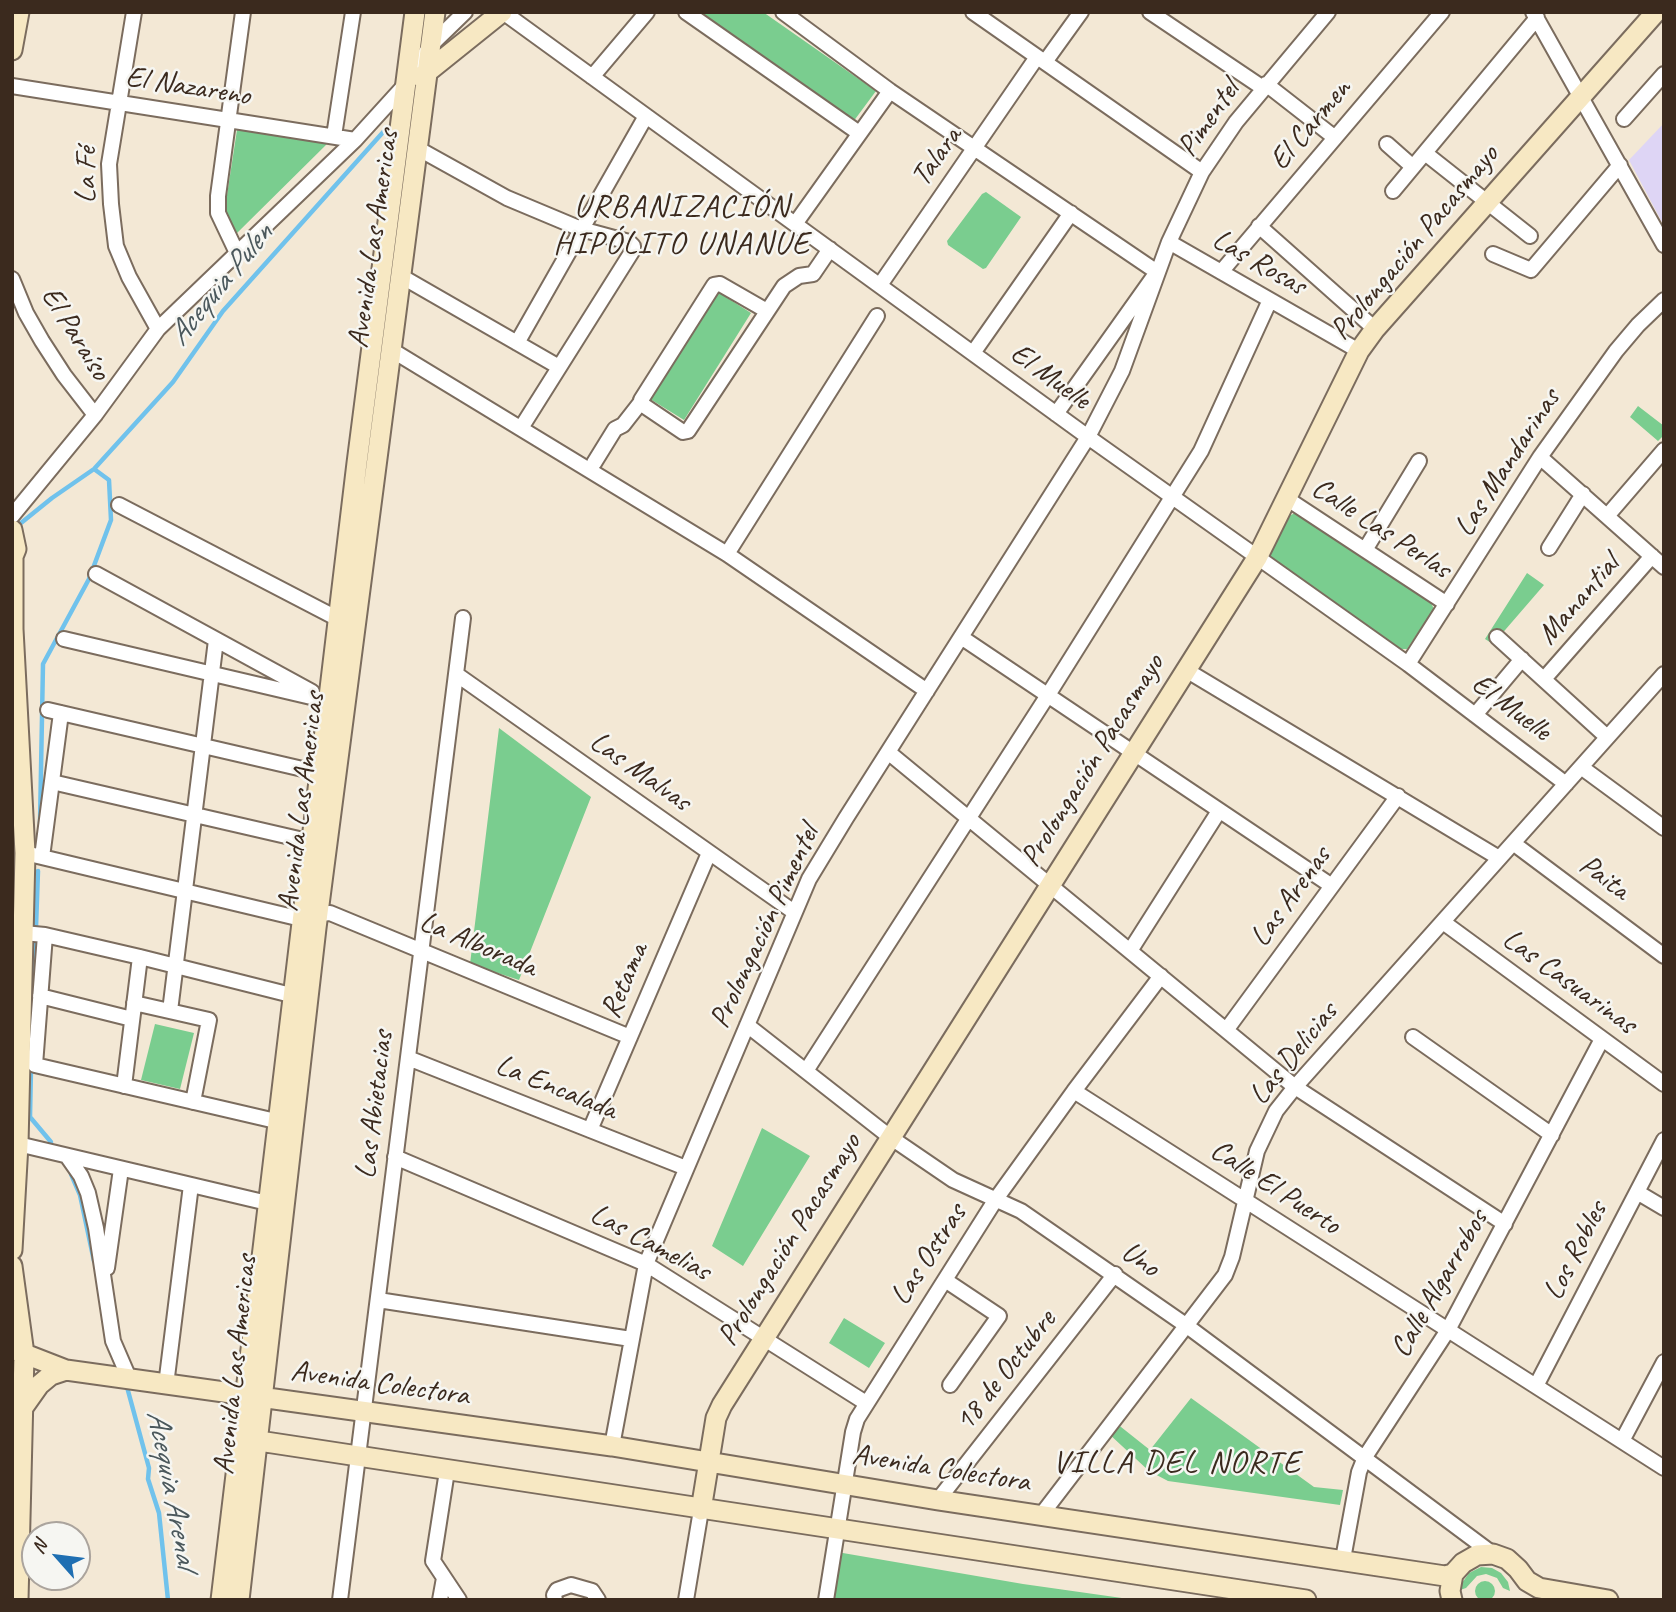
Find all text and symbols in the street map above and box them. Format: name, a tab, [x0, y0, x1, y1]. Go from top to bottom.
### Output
street label: El Nazareno	[123, 59, 253, 115]
street label: El Carmen	[1263, 72, 1359, 178]
street label: Pimentel	[1170, 74, 1248, 164]
street label: Talara	[904, 120, 970, 194]
street label: Avenida Las Americas	[341, 127, 407, 351]
street label: Prolongación Pacasmayo	[1323, 138, 1507, 348]
street label: La Fé	[69, 146, 105, 204]
district label: URBANIZACIÓN HIPÓLITO UNANUE	[556, 189, 808, 264]
water label: Acequia Pulen	[160, 216, 282, 354]
street label: Las Rosas	[1206, 222, 1312, 304]
street label: El Paraíso	[32, 281, 118, 387]
street label: El Muelle	[1003, 336, 1097, 418]
street label: Las Mandarinas	[1447, 382, 1569, 544]
street label: Calle Las Perlas	[1305, 471, 1457, 587]
street label: Manantial	[1530, 548, 1628, 652]
street label: Prolongación Pacasmayo	[1013, 648, 1173, 874]
street label: El Muelle	[1464, 666, 1558, 750]
street label: Avenida Las Americas	[271, 691, 333, 913]
street label: Las Malvas	[582, 724, 698, 820]
street label: Prolongación Pimentel	[702, 820, 828, 1034]
street label: Las Arenas	[1243, 840, 1339, 954]
street label: Paita	[1572, 847, 1636, 909]
street label: La Alborada	[414, 904, 542, 986]
street label: Las Casuarinas	[1495, 921, 1643, 1043]
street label: Retama	[593, 938, 657, 1024]
street label: Las Delicias	[1242, 996, 1346, 1112]
street label: Las Abietacias	[348, 1029, 402, 1181]
street label: La Encalada	[490, 1047, 622, 1129]
street label: Prolongación Pacasmayo	[710, 1127, 870, 1353]
street label: Calle El Puerto	[1203, 1133, 1347, 1243]
street label: Las Camelias	[584, 1196, 716, 1290]
street label: Los Robles	[1536, 1196, 1616, 1306]
street label: Las Ostras	[883, 1198, 975, 1312]
street label: Calle Algarrobos	[1383, 1204, 1497, 1364]
street label: Uno	[1114, 1234, 1166, 1286]
street label: Avenida Las Americas	[207, 1254, 265, 1476]
street label: 18 de Octubre	[948, 1303, 1064, 1439]
street label: Avenida Colectora	[289, 1354, 471, 1414]
water label: Acequia Arenal	[137, 1407, 205, 1571]
street label: Avenida Colectora	[850, 1437, 1032, 1501]
district label: VILLA DEL NORTE	[1055, 1445, 1299, 1483]
north arrow	[21, 1521, 91, 1591]
text: N	[26, 1536, 53, 1558]

